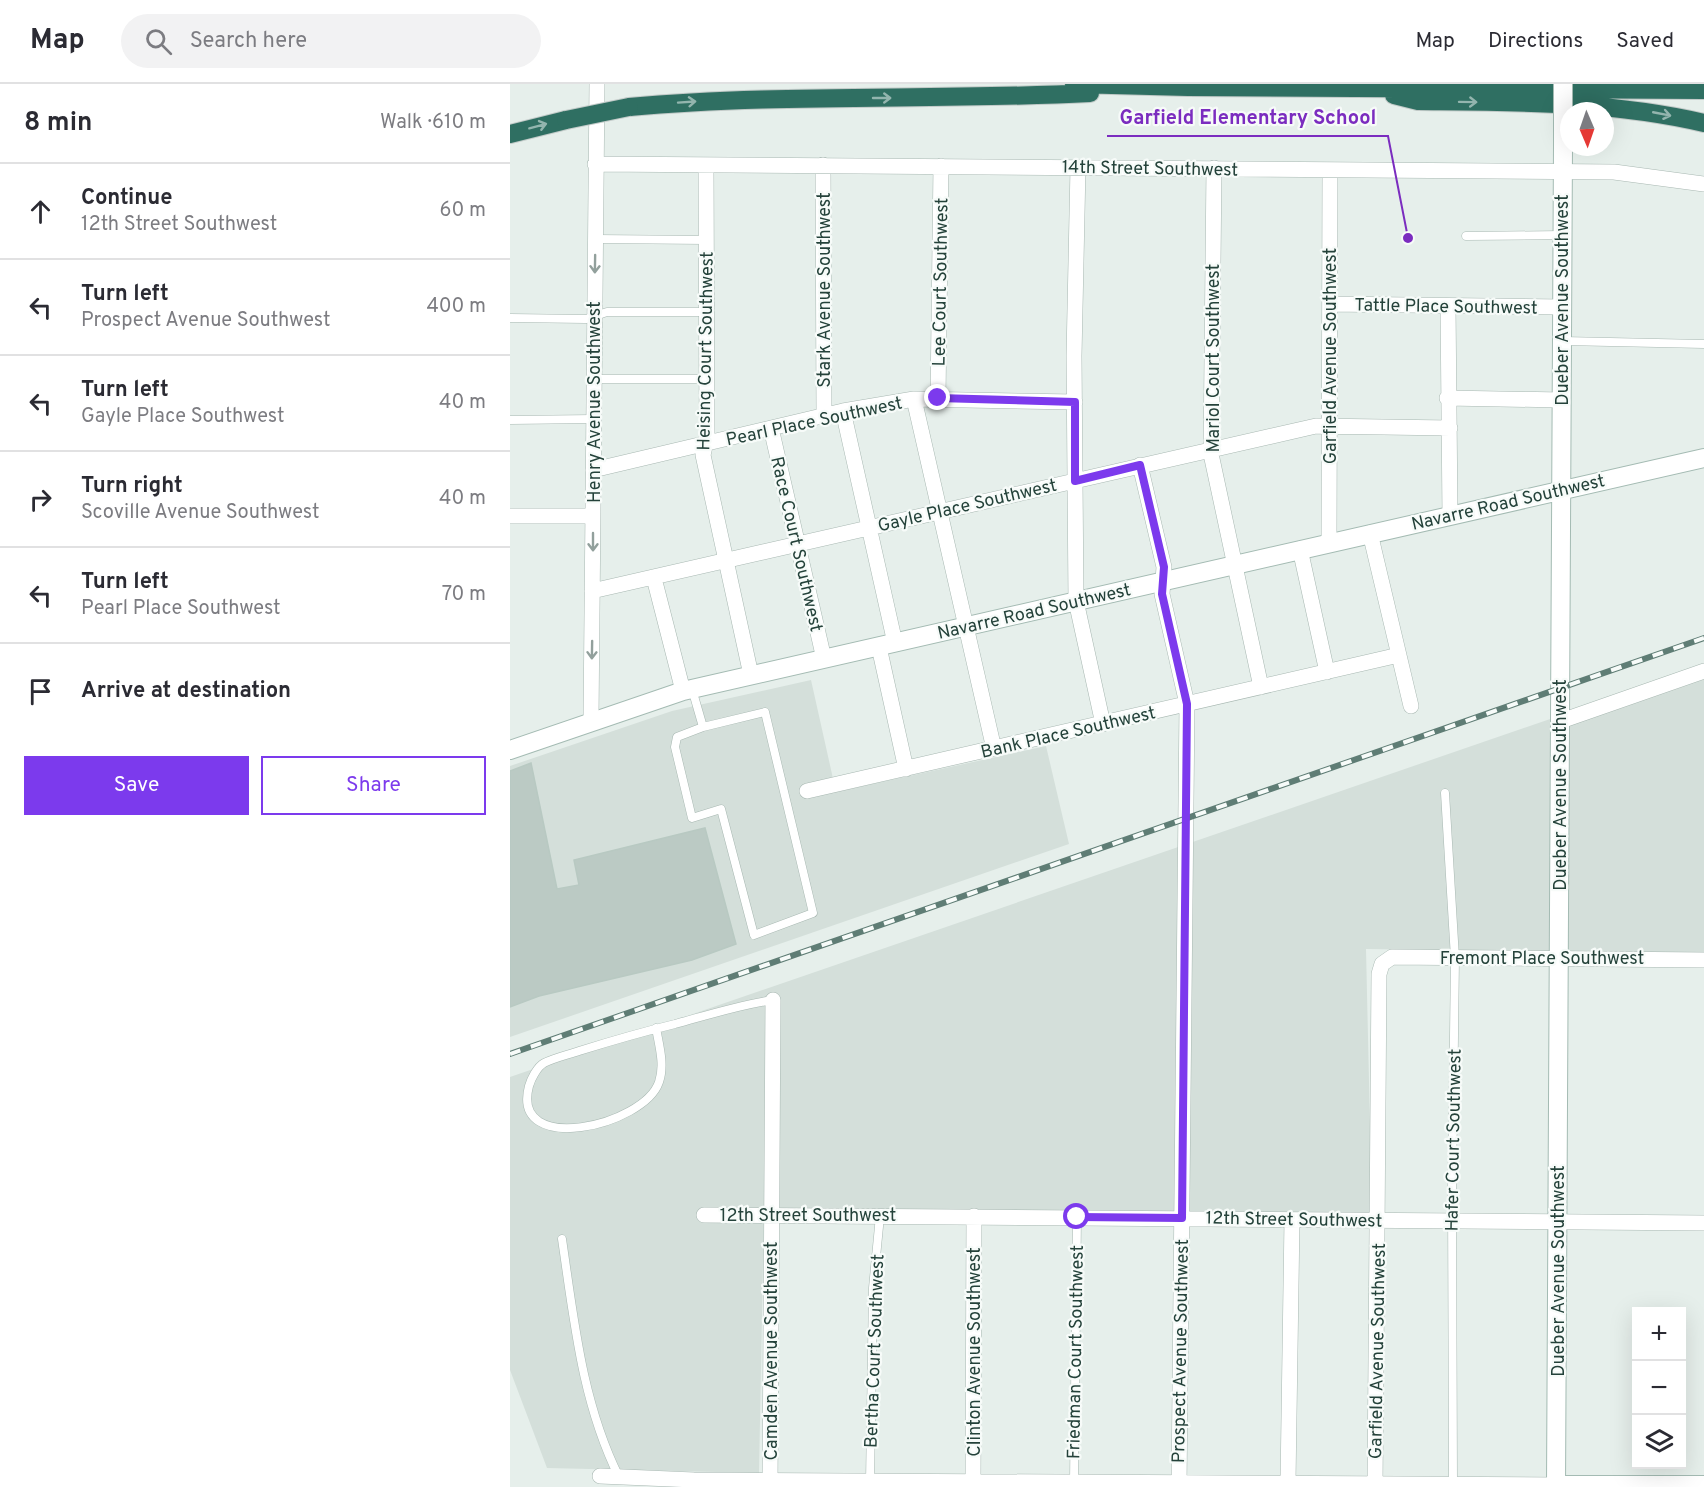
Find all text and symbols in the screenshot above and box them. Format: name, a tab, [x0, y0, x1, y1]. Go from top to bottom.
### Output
search box	[121, 14, 541, 68]
text: Map	[30, 23, 85, 59]
icon: search	[142, 25, 175, 58]
text: Search here	[190, 28, 307, 55]
text: Map	[1415, 28, 1455, 55]
text: Directions	[1488, 28, 1583, 55]
text: Saved	[1616, 28, 1674, 55]
one-way arrow	[872, 92, 892, 104]
one-way arrow	[677, 96, 697, 107]
one-way arrow	[1457, 96, 1477, 107]
callout: Garfield Elementary School	[1107, 98, 1388, 136]
north arrow	[1560, 102, 1614, 156]
text: Garfield Elementary School	[1120, 106, 1376, 132]
text: 8 min	[24, 107, 92, 140]
one-way arrow	[1652, 109, 1671, 120]
text: Walk · 610 m	[380, 110, 486, 136]
one-way arrow	[528, 120, 547, 132]
street label: 14th Street Southwest	[1062, 156, 1238, 183]
text: Continue	[81, 185, 172, 212]
street label: Stark Avenue Southwest	[814, 192, 837, 388]
street label: Dueber Avenue Southwest	[1552, 194, 1575, 406]
icon: ahead	[24, 195, 57, 228]
text: 60 m	[440, 198, 486, 224]
street label: Lee Court Southwest	[929, 198, 954, 367]
text: 12th Street Southwest	[81, 212, 277, 238]
street label: Garfield Avenue Southwest	[1320, 248, 1343, 464]
street label: Heising Court Southwest	[693, 251, 720, 451]
one-way arrow	[589, 254, 601, 274]
street label: Mariol Court Southwest	[1203, 264, 1226, 452]
text: Turn left	[81, 281, 169, 308]
icon: left	[24, 291, 57, 324]
text: 400 m	[426, 294, 486, 320]
street label: Tattle Place Southwest	[1354, 294, 1538, 321]
street label: Henry Avenue Southwest	[584, 301, 607, 503]
text: Prospect Avenue Southwest	[81, 308, 330, 334]
text: Turn left	[81, 377, 169, 404]
route end	[924, 384, 950, 410]
icon: left	[24, 387, 57, 420]
text: 40 m	[439, 390, 486, 416]
street label: Pearl Place Southwest	[724, 393, 905, 452]
text: Gayle Place Southwest	[81, 404, 284, 430]
street label: Race Court Southwest	[764, 454, 827, 634]
street label: Navarre Road Southwest	[1409, 470, 1607, 537]
text: Turn right	[81, 473, 183, 500]
street label: Gayle Place Southwest	[876, 475, 1059, 538]
icon: right	[24, 483, 57, 516]
text: 40 m	[439, 486, 486, 512]
text: Scoville Avenue Southwest	[81, 500, 320, 526]
one-way arrow	[587, 532, 599, 552]
text: Turn left	[81, 569, 169, 596]
icon: left	[24, 579, 57, 612]
street label: Navarre Road Southwest	[935, 579, 1133, 646]
text: 70 m	[442, 582, 486, 608]
text: Pearl Place Southwest	[81, 596, 281, 622]
one-way arrow	[586, 639, 597, 659]
icon: arrive	[24, 675, 57, 708]
text: Arrive at destination	[81, 678, 291, 705]
street label: Dueber Avenue Southwest	[1550, 679, 1573, 891]
street label: Bank Place Southwest	[979, 702, 1158, 765]
button: Save	[24, 756, 249, 815]
button: Share	[261, 756, 486, 815]
street label: Fremont Place Southwest	[1440, 948, 1644, 971]
street label: Hafer Court Southwest	[1441, 1048, 1468, 1232]
street label: Dueber Avenue Southwest	[1548, 1165, 1571, 1377]
route start	[1063, 1203, 1089, 1229]
street label: 12th Street Southwest	[720, 1205, 896, 1228]
street label: 12th Street Southwest	[1205, 1207, 1382, 1234]
street label: Prospect Avenue Southwest	[1168, 1239, 1195, 1463]
street label: Camden Avenue Southwest	[761, 1241, 784, 1461]
street label: Garfield Avenue Southwest	[1365, 1243, 1392, 1459]
street label: Friedman Court Southwest	[1063, 1245, 1090, 1459]
street label: Clinton Avenue Southwest	[964, 1247, 987, 1457]
street label: Bertha Court Southwest	[861, 1254, 890, 1448]
map controls	[1632, 1307, 1686, 1469]
button: +	[1632, 1307, 1686, 1361]
button: −	[1632, 1361, 1686, 1415]
button: layers	[1632, 1415, 1686, 1469]

